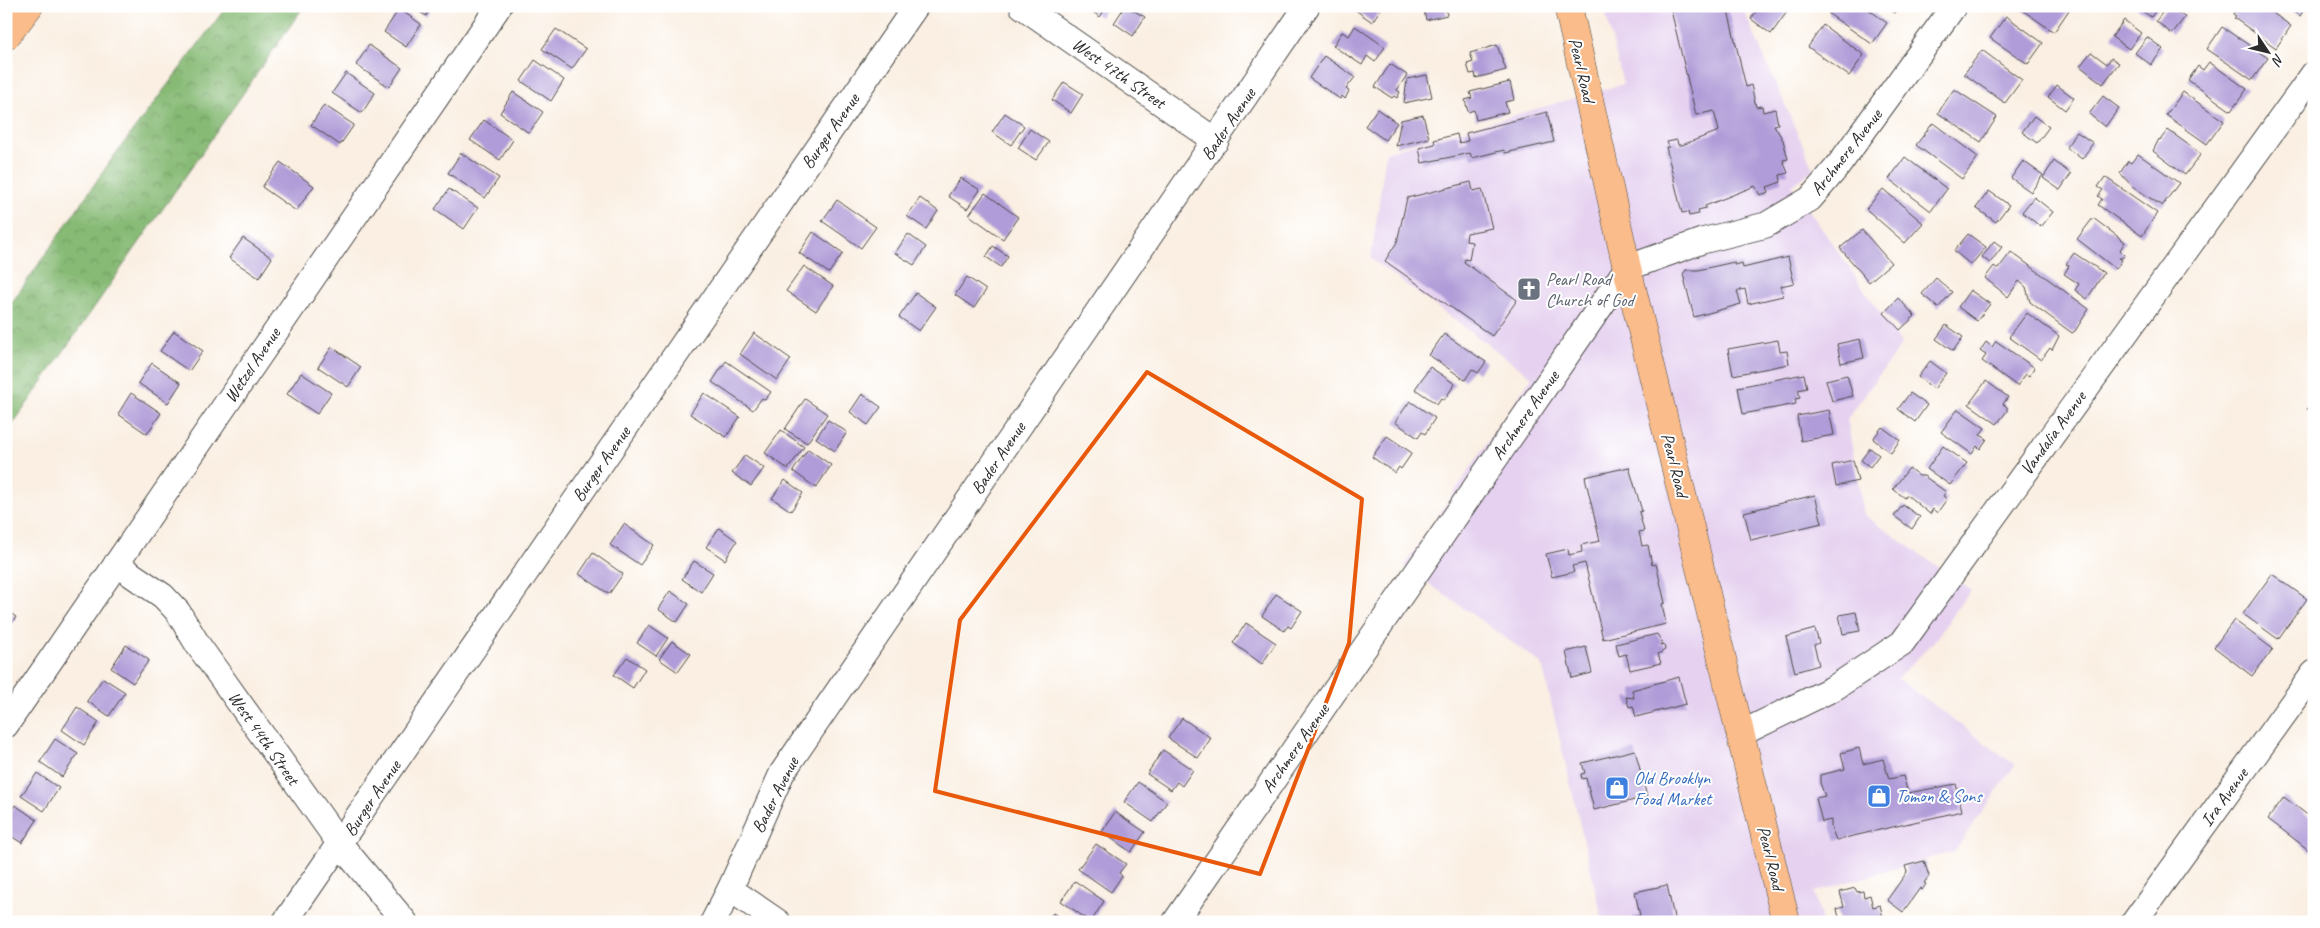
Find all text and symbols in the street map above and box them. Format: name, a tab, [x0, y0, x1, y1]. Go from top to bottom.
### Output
north arrow	[2242, 28, 2292, 78]
street label: West 47th Street	[1068, 33, 1172, 114]
street label: Pearl Road	[1564, 36, 1601, 107]
text: N	[2267, 51, 2288, 70]
street label: Bader Avenue	[1196, 83, 1261, 164]
street label: Burger Avenue	[796, 88, 865, 173]
street label: Archmere Avenue	[1805, 103, 1887, 200]
place label: Pearl Road Church of God	[1546, 268, 1636, 311]
church icon: Pearl Road Church of God	[1516, 276, 1542, 302]
street label: Wetzel Avenue	[219, 323, 286, 406]
street label: Archmere Avenue	[1486, 365, 1564, 464]
street label: Vandalia Avenue	[2015, 386, 2091, 479]
street label: Bader Avenue	[966, 417, 1031, 498]
street label: Burger Avenue	[567, 421, 636, 506]
street label: Pearl Road	[1656, 431, 1694, 502]
street label: West 44th Street	[224, 687, 305, 791]
street label: Archmere Avenue	[1256, 698, 1334, 797]
street label: Bader Avenue	[747, 752, 804, 837]
street label: Burger Avenue	[339, 755, 406, 840]
street label: Ira Avenue	[2195, 762, 2253, 831]
place label: Old Brooklyn Food Market	[1634, 767, 1713, 810]
shop icon: Old Brooklyn Food Market	[1604, 775, 1630, 801]
shop icon: Tomon & Sons	[1866, 783, 1892, 809]
place label: Tomon & Sons	[1896, 785, 1983, 807]
street label: Pearl Road	[1752, 824, 1790, 895]

